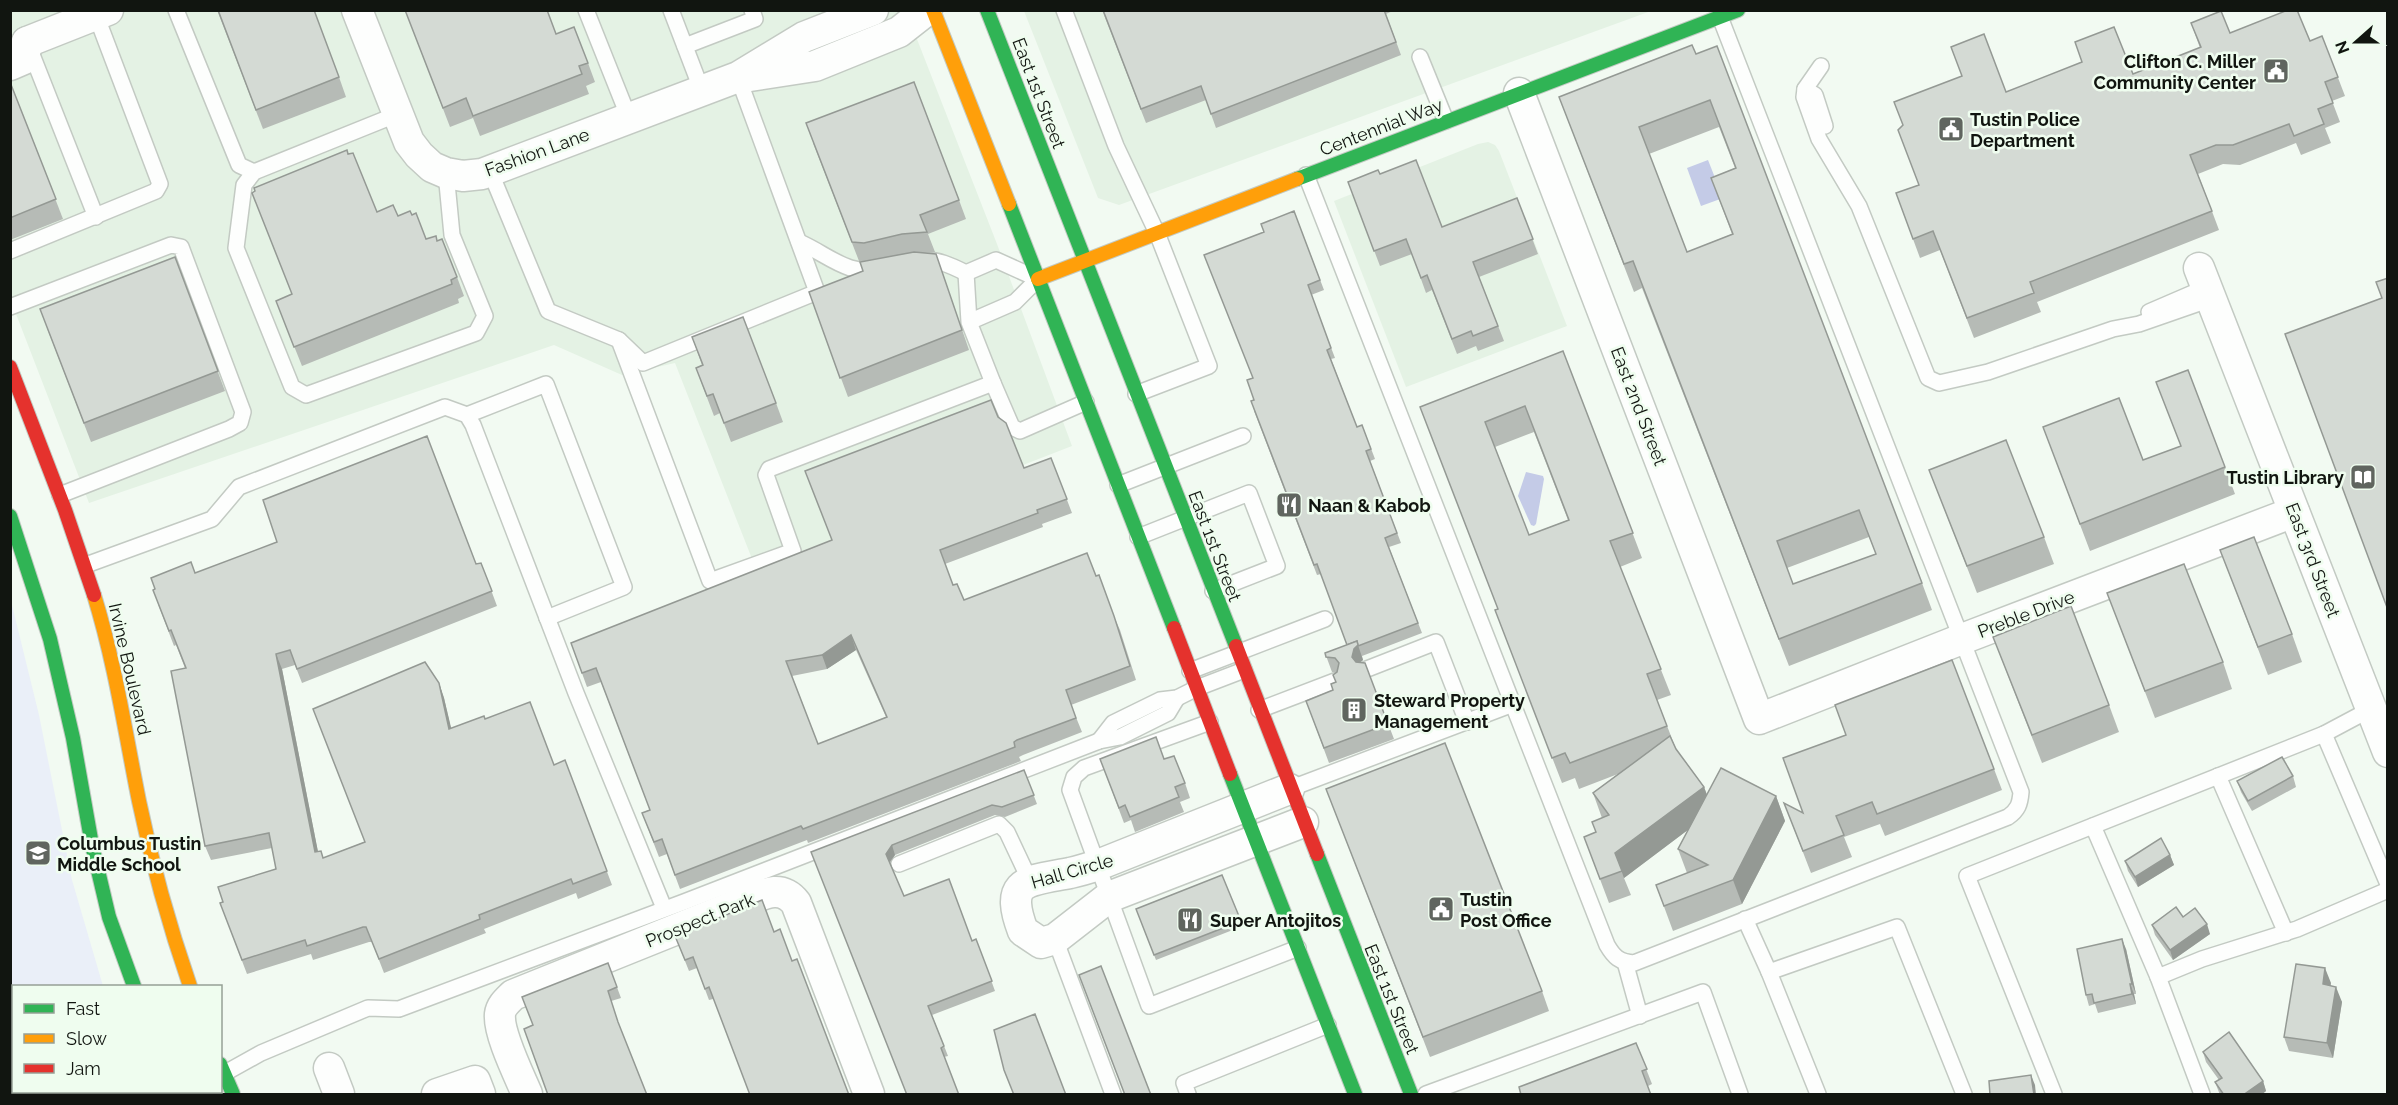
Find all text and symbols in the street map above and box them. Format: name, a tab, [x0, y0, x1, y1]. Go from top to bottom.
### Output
north arrow	[2326, 12, 2386, 72]
street label: East 1st Street	[1008, 35, 1070, 151]
text: N	[2331, 38, 2354, 56]
place label: Clifton C. Miller Community Center	[2094, 51, 2256, 93]
public building icon: Clifton C. Miller Community Center	[2261, 56, 2291, 86]
street label: Centennial Way	[1317, 94, 1446, 160]
place label: Tustin Police Department	[1970, 109, 2080, 151]
public building icon: Tustin Police Department	[1936, 114, 1966, 144]
street label: Fashion Lane	[482, 123, 592, 181]
street label: East 2nd Street	[1607, 344, 1671, 468]
library icon: Tustin Library	[2348, 462, 2378, 492]
place label: Tustin Library	[2227, 467, 2344, 488]
street label: East 1st Street	[1184, 488, 1246, 604]
restaurant icon: Naan & Kabob	[1274, 490, 1304, 520]
place label: Naan & Kabob	[1308, 495, 1431, 516]
street label: East 3rd Street	[2281, 500, 2345, 620]
street label: Preble Drive	[1975, 586, 2078, 642]
street label: Irvine Boulevard	[105, 601, 155, 737]
place label: Steward Property Management	[1374, 690, 1525, 732]
building icon: Steward Property Management	[1339, 695, 1369, 725]
place label: Columbus Tustin Middle School	[57, 833, 201, 875]
school or university icon: Columbus Tustin Middle School	[23, 838, 53, 868]
street label: Hall Circle	[1029, 849, 1116, 893]
street label: Prospect Park	[642, 888, 758, 951]
place label: Tustin Post Office	[1460, 889, 1552, 931]
public building icon: Tustin Post Office	[1426, 894, 1456, 924]
restaurant icon: Super Antojitos	[1175, 905, 1205, 935]
place label: Super Antojitos	[1210, 910, 1341, 931]
street label: East 1st Street	[1360, 941, 1424, 1057]
legend	[12, 985, 222, 1093]
text: Fast	[66, 998, 100, 1019]
text: Slow	[66, 1028, 107, 1049]
text: Jam	[66, 1058, 101, 1079]

